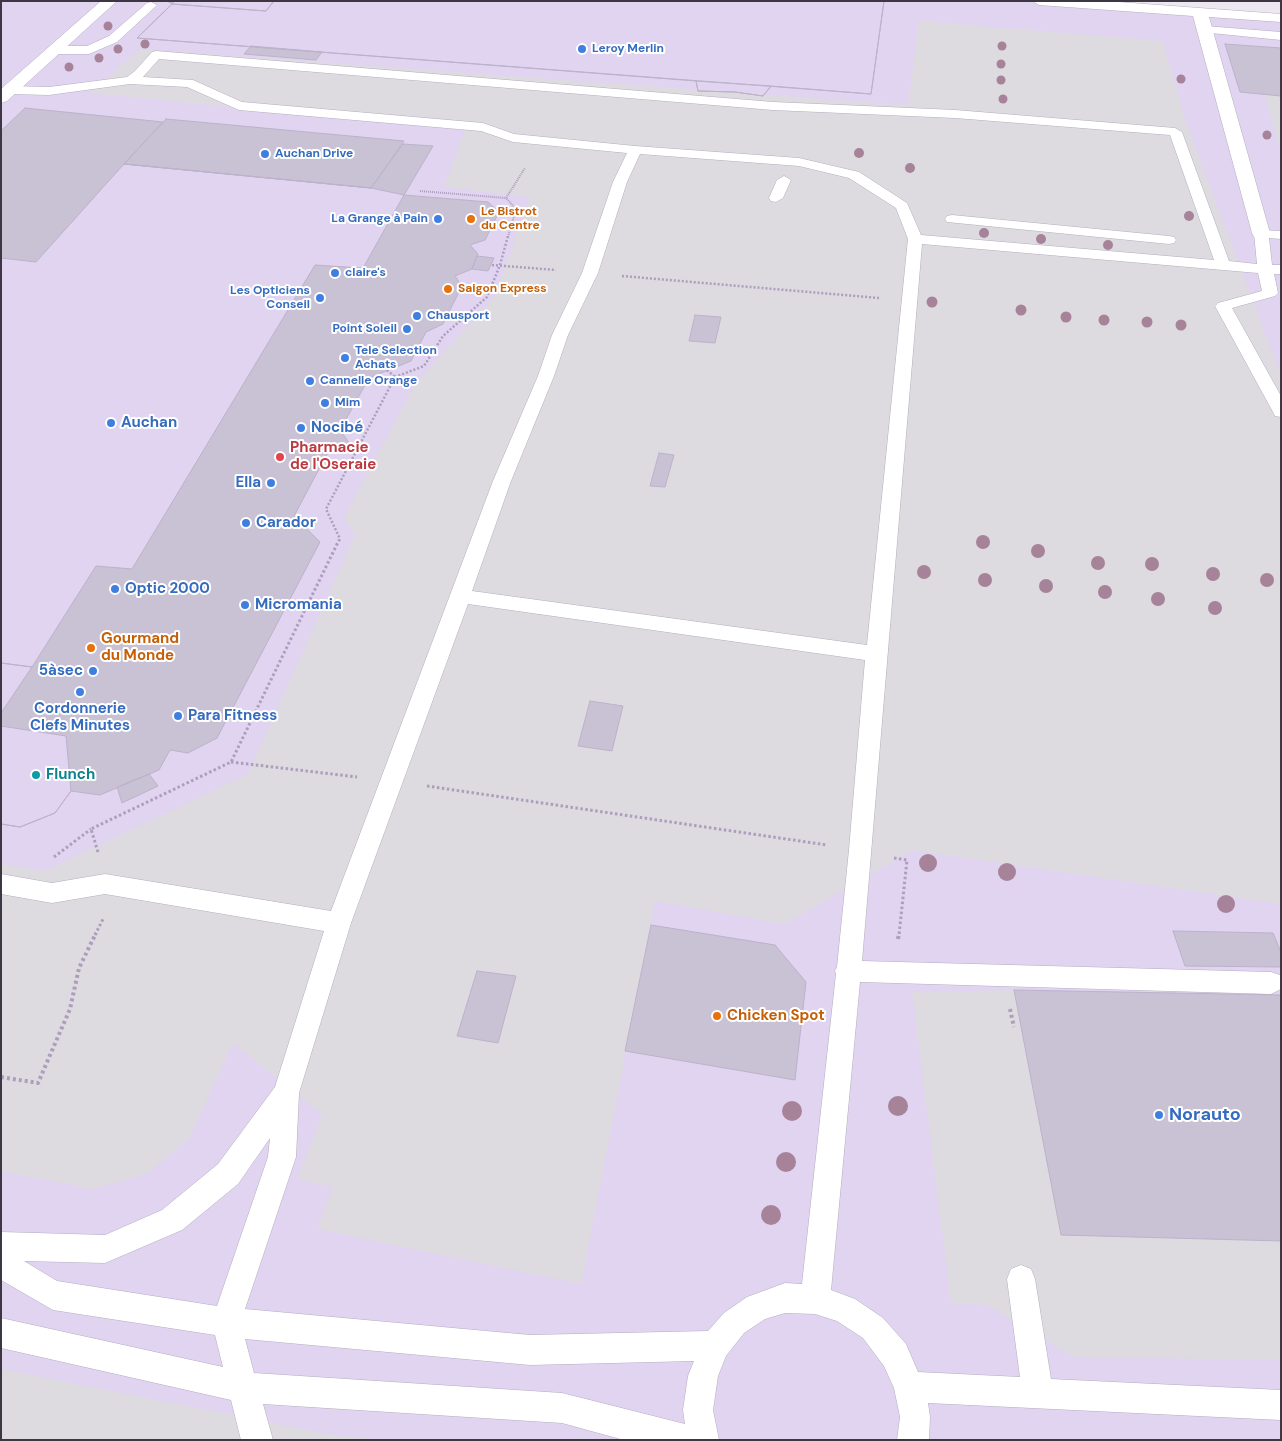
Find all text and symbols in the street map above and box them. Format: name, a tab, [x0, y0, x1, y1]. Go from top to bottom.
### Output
place label: Leroy Merlin	[592, 42, 664, 56]
marker: Leroy Merlin	[576, 43, 588, 55]
place label: Auchan Drive	[275, 147, 353, 161]
marker: Auchan Drive	[259, 148, 271, 160]
place label: Le Bistrot du Centre	[481, 205, 540, 233]
place label: La Grange à Pain	[331, 212, 428, 226]
marker: La Grange à Pain	[432, 213, 444, 225]
marker: Le Bistrot du Centre	[465, 213, 477, 225]
place label: claire's	[345, 266, 386, 280]
marker: claire's	[329, 267, 341, 279]
place label: Saigon Express	[458, 282, 547, 296]
marker: Saigon Express	[442, 283, 454, 295]
place label: Les Opticiens Conseil	[230, 284, 310, 312]
marker: Les Opticiens Conseil	[314, 292, 326, 304]
place label: Chausport	[427, 309, 489, 323]
marker: Chausport	[411, 310, 423, 322]
place label: Point Soleil	[332, 322, 397, 336]
marker: Point Soleil	[401, 323, 413, 335]
place label: Tele Selection Achats	[355, 344, 437, 372]
marker: Tele Selection Achats	[339, 352, 351, 364]
place label: Cannelle Orange	[320, 374, 417, 388]
marker: Cannelle Orange	[304, 375, 316, 387]
place label: Mim	[335, 396, 360, 410]
marker: Mim	[319, 397, 331, 409]
place label: Auchan	[121, 414, 177, 432]
marker: Auchan	[105, 417, 117, 429]
place label: Nocibé	[311, 419, 363, 437]
marker: Nocibé	[295, 422, 307, 434]
place label: Pharmacie de l'Oseraie	[290, 439, 376, 474]
marker: Pharmacie de l'Oseraie	[274, 451, 286, 463]
place label: Ella	[235, 474, 261, 492]
marker: Ella	[265, 477, 277, 489]
place label: Carador	[256, 514, 316, 532]
marker: Carador	[240, 517, 252, 529]
place label: Optic 2000	[125, 580, 210, 598]
marker: Optic 2000	[109, 583, 121, 595]
place label: Micromania	[255, 596, 342, 614]
marker: Micromania	[239, 599, 251, 611]
place label: Gourmand du Monde	[101, 630, 179, 665]
marker: Gourmand du Monde	[85, 642, 97, 654]
place label: 5àsec	[39, 662, 83, 680]
marker: 5àsec	[87, 665, 99, 677]
marker: Cordonnerie Clefs Minutes	[74, 686, 86, 698]
place label: Cordonnerie Clefs Minutes	[30, 700, 130, 735]
place label: Para Fitness	[188, 707, 277, 725]
marker: Para Fitness	[172, 710, 184, 722]
place label: Flunch	[46, 766, 95, 784]
marker: Flunch	[30, 769, 42, 781]
place label: Chicken Spot	[727, 1007, 825, 1025]
marker: Chicken Spot	[711, 1010, 723, 1022]
place label: Norauto	[1169, 1104, 1241, 1126]
marker: Norauto	[1153, 1109, 1165, 1121]

